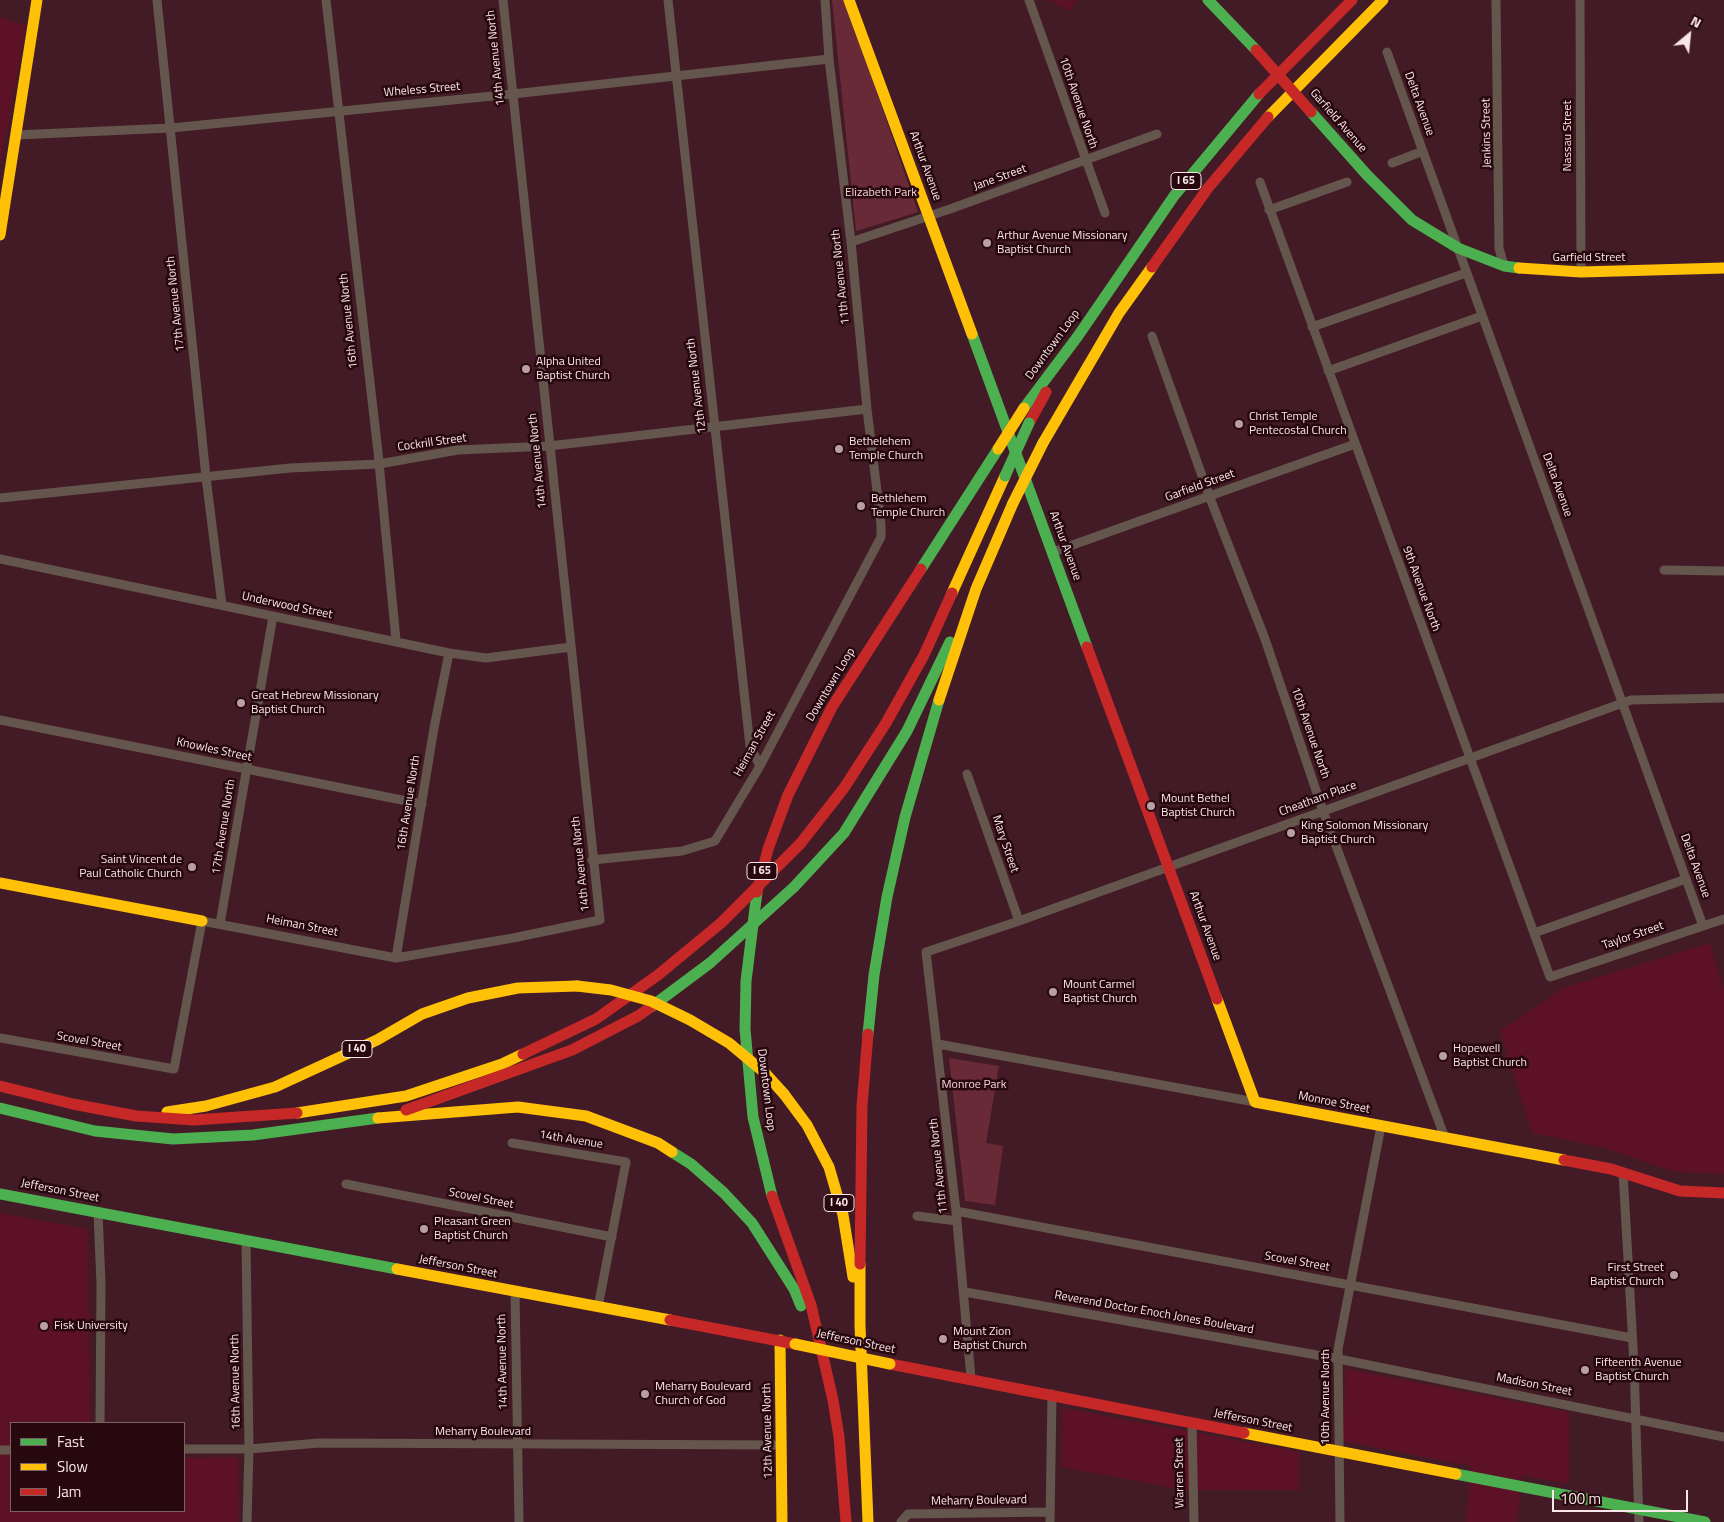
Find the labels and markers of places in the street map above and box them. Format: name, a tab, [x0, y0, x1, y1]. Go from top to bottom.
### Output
place label: Arthur Avenue Missionary Baptist Church	[997, 229, 1128, 257]
marker: Arthur Avenue Missionary Baptist Church	[981, 237, 993, 249]
place label: Alpha United Baptist Church	[536, 355, 610, 383]
marker: Alpha United Baptist Church	[520, 363, 532, 375]
place label: Christ Temple Pentecostal Church	[1249, 410, 1347, 438]
marker: Christ Temple Pentecostal Church	[1233, 418, 1245, 430]
place label: Bethelehem Temple Church	[849, 435, 923, 463]
marker: Bethelehem Temple Church	[833, 443, 845, 455]
place label: Bethlehem Temple Church	[871, 492, 945, 520]
marker: Bethlehem Temple Church	[855, 500, 867, 512]
place label: Great Hebrew Missionary Baptist Church	[251, 689, 379, 717]
marker: Great Hebrew Missionary Baptist Church	[235, 697, 247, 709]
place label: Mount Bethel Baptist Church	[1161, 792, 1235, 820]
marker: Mount Bethel Baptist Church	[1145, 800, 1157, 812]
place label: King Solomon Missionary Baptist Church	[1301, 819, 1428, 847]
marker: King Solomon Missionary Baptist Church	[1285, 827, 1297, 839]
place label: Saint Vincent de Paul Catholic Church	[79, 853, 182, 881]
marker: Saint Vincent de Paul Catholic Church	[186, 861, 198, 873]
place label: Mount Carmel Baptist Church	[1063, 978, 1137, 1006]
marker: Mount Carmel Baptist Church	[1047, 986, 1059, 998]
place label: Hopewell Baptist Church	[1453, 1042, 1527, 1070]
marker: Hopewell Baptist Church	[1437, 1050, 1449, 1062]
place label: Pleasant Green Baptist Church	[434, 1215, 511, 1243]
marker: Pleasant Green Baptist Church	[418, 1223, 430, 1235]
place label: First Street Baptist Church	[1590, 1261, 1664, 1289]
marker: First Street Baptist Church	[1668, 1269, 1680, 1281]
place label: Fisk University	[54, 1319, 128, 1333]
marker: Fisk University	[38, 1320, 50, 1332]
place label: Mount Zion Baptist Church	[953, 1325, 1027, 1353]
marker: Mount Zion Baptist Church	[937, 1333, 949, 1345]
place label: Fifteenth Avenue Baptist Church	[1595, 1356, 1681, 1384]
marker: Fifteenth Avenue Baptist Church	[1579, 1364, 1591, 1376]
place label: Meharry Boulevard Church of God	[655, 1380, 751, 1408]
marker: Meharry Boulevard Church of God	[639, 1388, 651, 1400]

